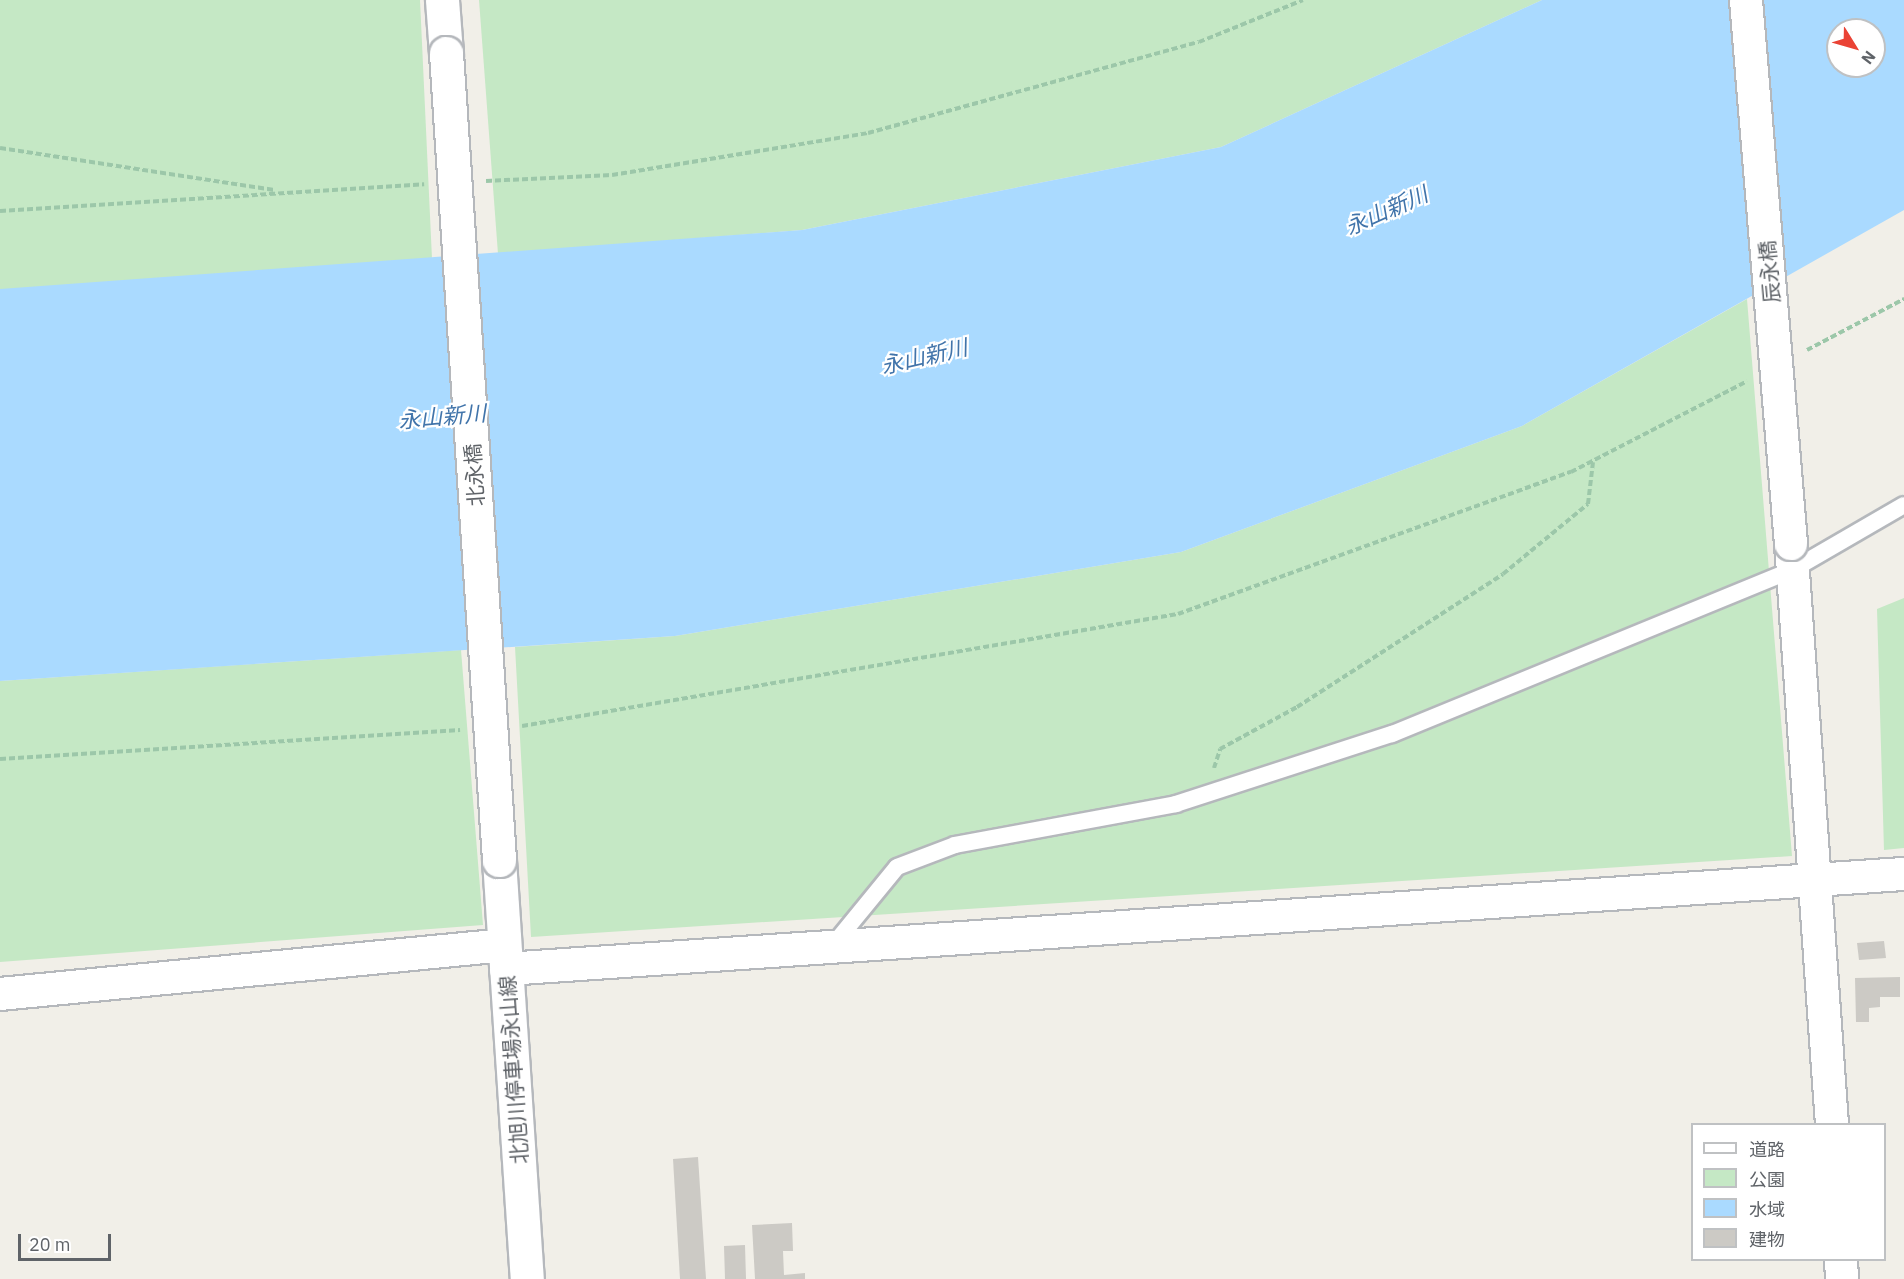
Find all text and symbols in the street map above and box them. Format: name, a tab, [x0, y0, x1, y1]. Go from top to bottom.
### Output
north arrow	[1826, 18, 1886, 78]
text: N	[1857, 47, 1880, 68]
water label: 永山新川	[1340, 180, 1432, 240]
street label: 辰永橋	[1754, 240, 1784, 304]
water label: 永山新川	[878, 333, 970, 379]
water label: 永山新川	[397, 399, 487, 433]
street label: 北永橋	[459, 443, 489, 507]
street label: 北旭川停車場永山線	[494, 975, 532, 1165]
legend	[1691, 1123, 1886, 1261]
text: 道路	[1749, 1138, 1785, 1161]
text: 公園	[1749, 1168, 1785, 1191]
text: 水域	[1749, 1198, 1785, 1221]
scale bar	[21, 1222, 114, 1260]
text: 建物	[1749, 1228, 1785, 1251]
text: 20 m	[29, 1233, 71, 1256]

